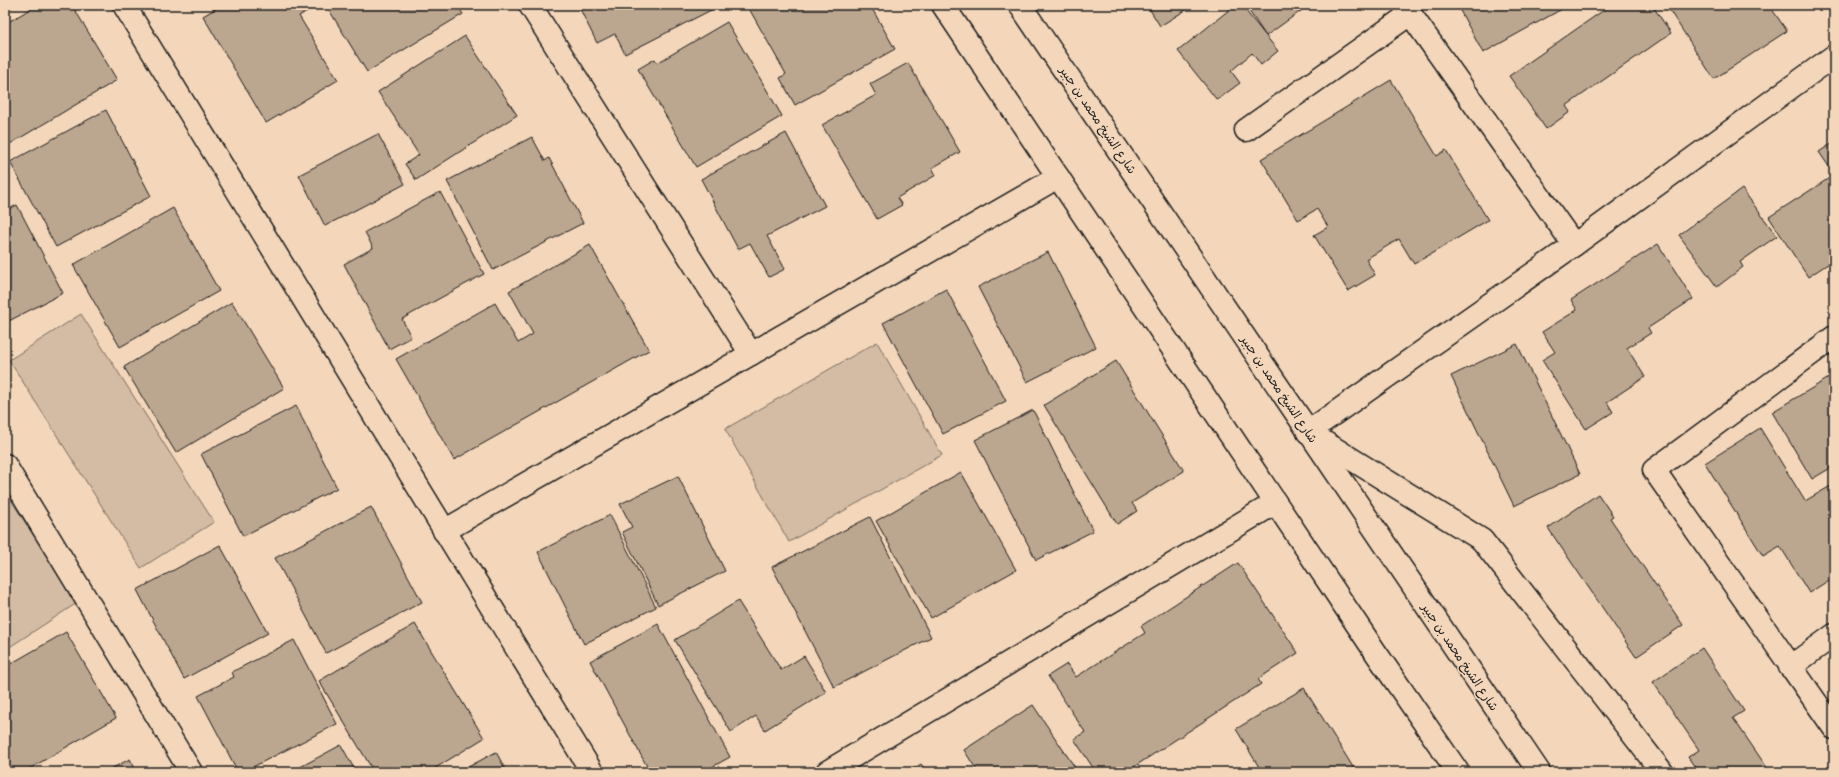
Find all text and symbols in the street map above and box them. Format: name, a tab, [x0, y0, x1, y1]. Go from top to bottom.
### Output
street label: شارع الشيخ محمد بن جبير	[1053, 61, 1142, 179]
street label: شارع الشيخ محمد بن جبير	[1234, 330, 1323, 448]
street label: شارع الشيخ محمد بن جبير	[1415, 598, 1504, 716]

